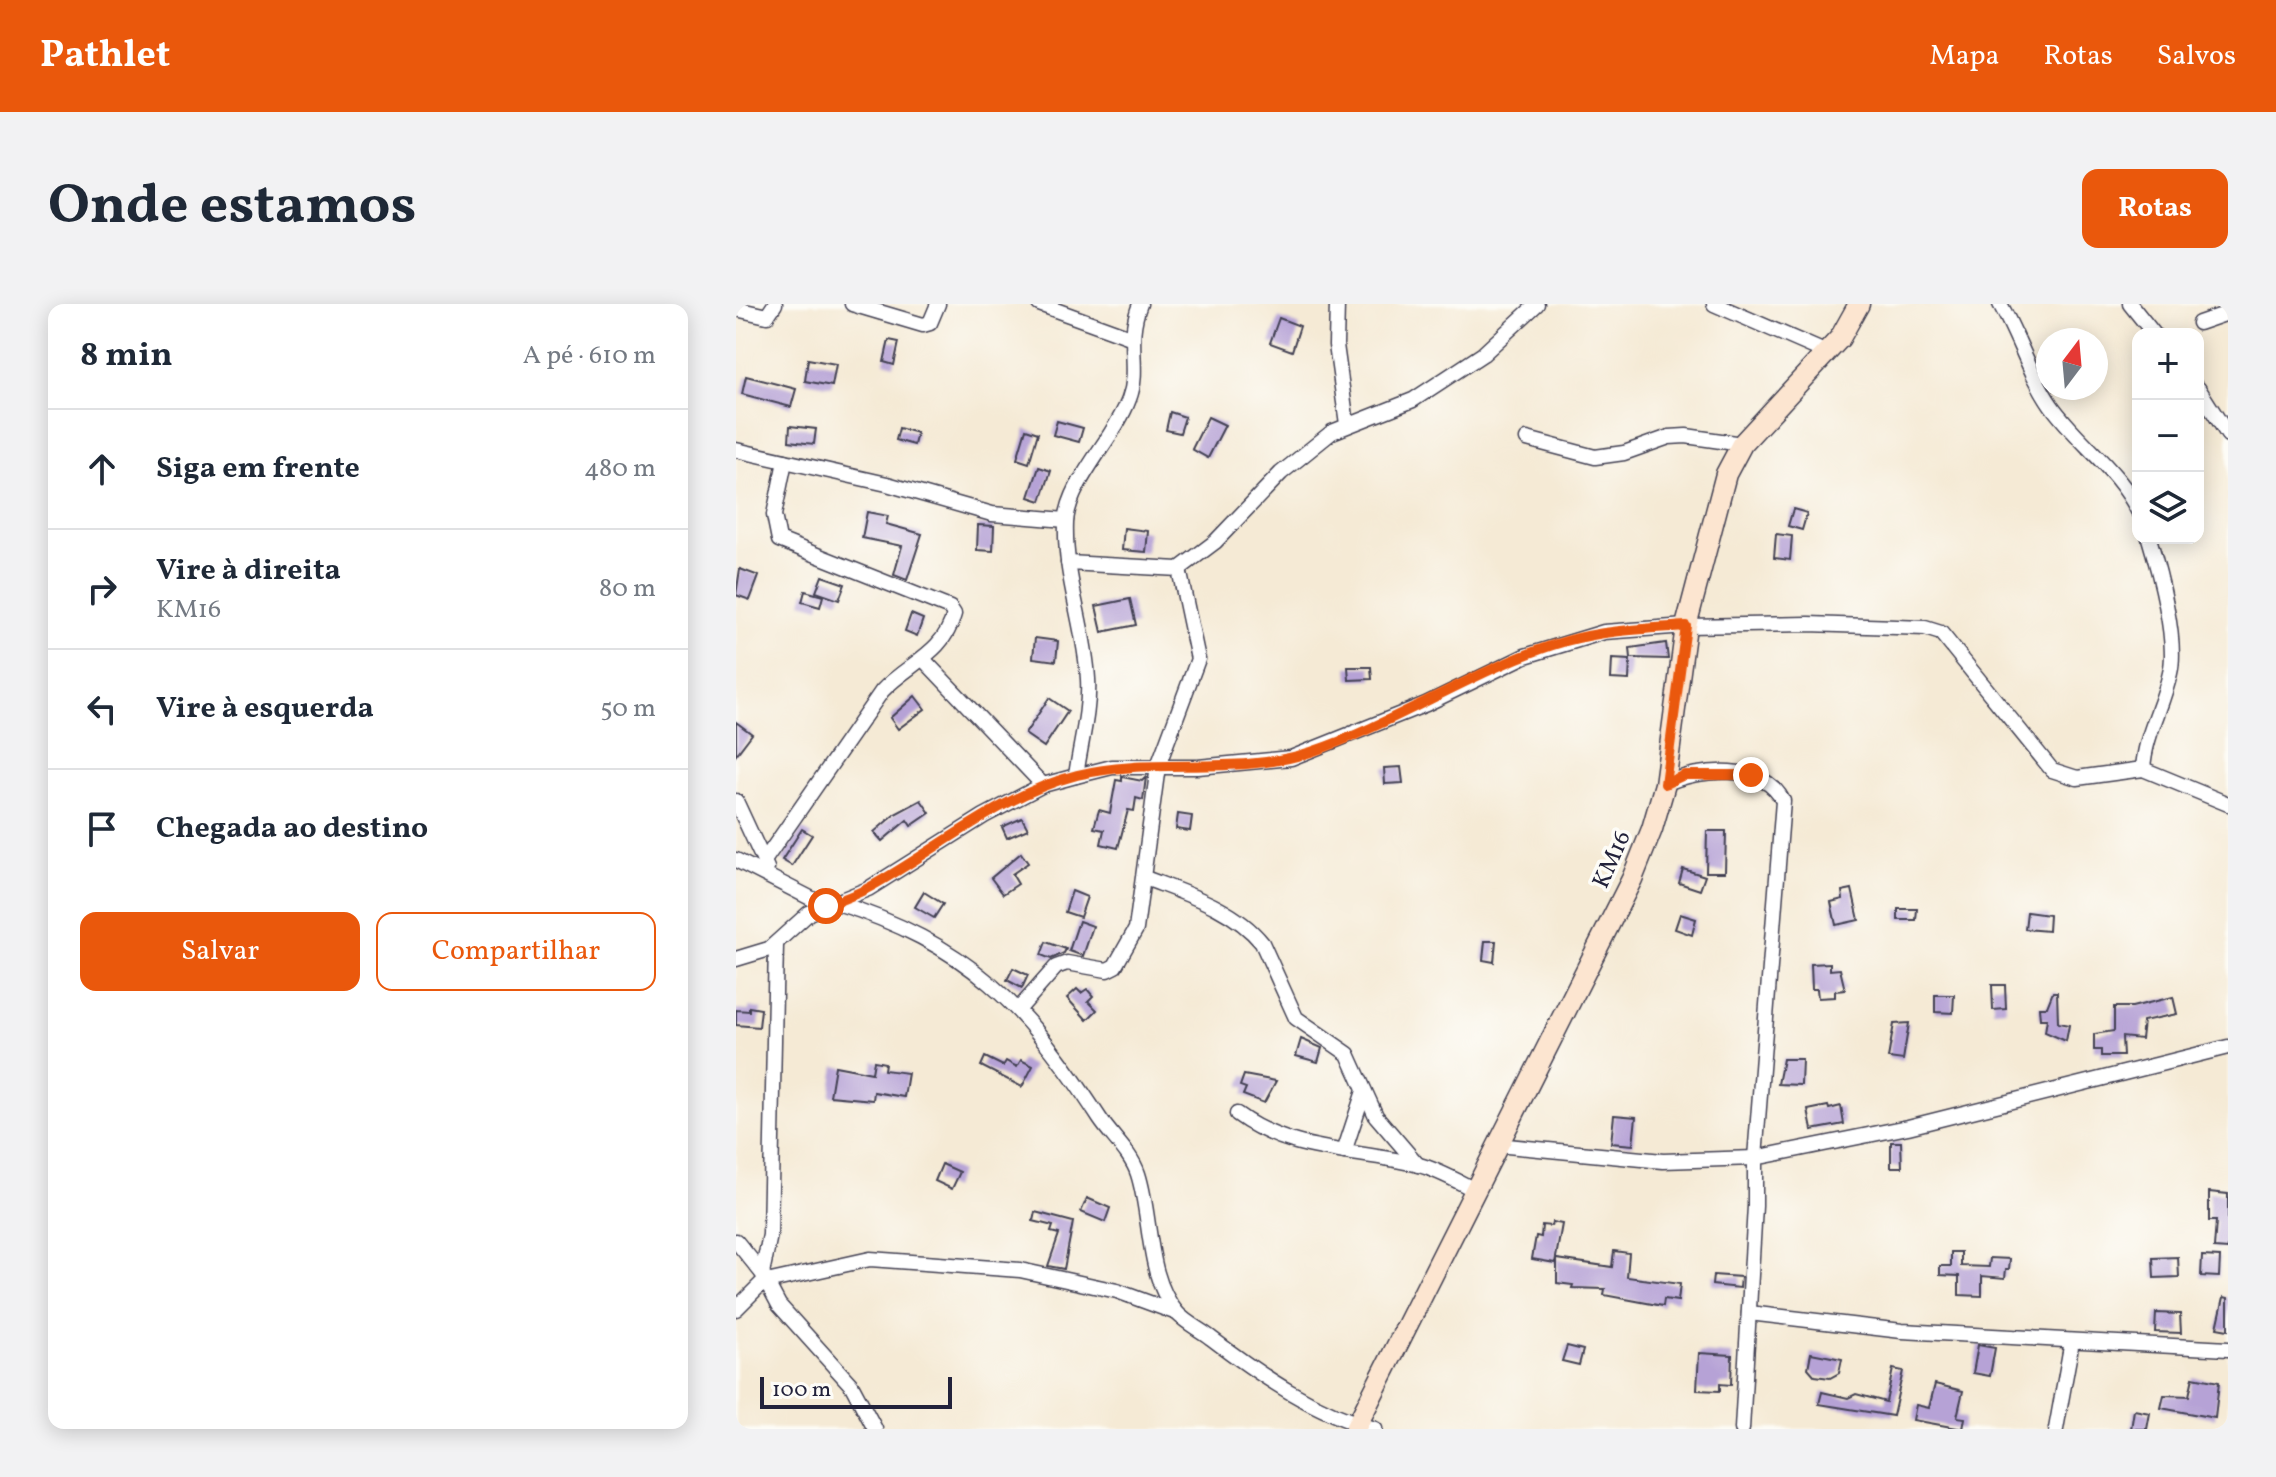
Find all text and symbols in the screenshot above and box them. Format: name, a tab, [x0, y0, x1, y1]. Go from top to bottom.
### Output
text: Pathlet	[40, 30, 170, 83]
text: Mapa	[1930, 37, 2000, 76]
text: Rotas	[2044, 37, 2113, 76]
text: Salvos	[2157, 37, 2236, 76]
text: Onde estamos	[48, 169, 417, 247]
button: Rotas	[2082, 169, 2228, 248]
north arrow	[2036, 328, 2108, 400]
map controls	[2132, 328, 2204, 544]
button: +	[2132, 328, 2204, 400]
text: 8 min	[80, 333, 173, 380]
text: A pé · 610 m	[523, 338, 656, 374]
button: −	[2132, 400, 2204, 472]
icon: ahead	[80, 447, 124, 491]
text: Siga em frente	[156, 448, 360, 490]
text: 480 m	[584, 451, 656, 487]
button: layers	[2132, 472, 2204, 544]
text: Vire à direita	[156, 550, 341, 592]
icon: right	[80, 567, 124, 611]
text: 80 m	[599, 571, 656, 607]
text: KM16	[156, 592, 221, 628]
icon: left	[80, 687, 124, 731]
text: Vire à esquerda	[156, 688, 374, 730]
text: 50 m	[600, 691, 656, 727]
route end	[1733, 757, 1769, 793]
icon: arrive	[80, 807, 124, 851]
text: Chegada ao destino	[156, 808, 428, 850]
street label: KM16	[1585, 825, 1641, 894]
route start	[808, 888, 844, 924]
button: Salvar	[80, 912, 360, 991]
button: Compartilhar	[376, 912, 656, 991]
scale bar	[760, 1373, 952, 1409]
text: 100 m	[772, 1375, 831, 1406]

